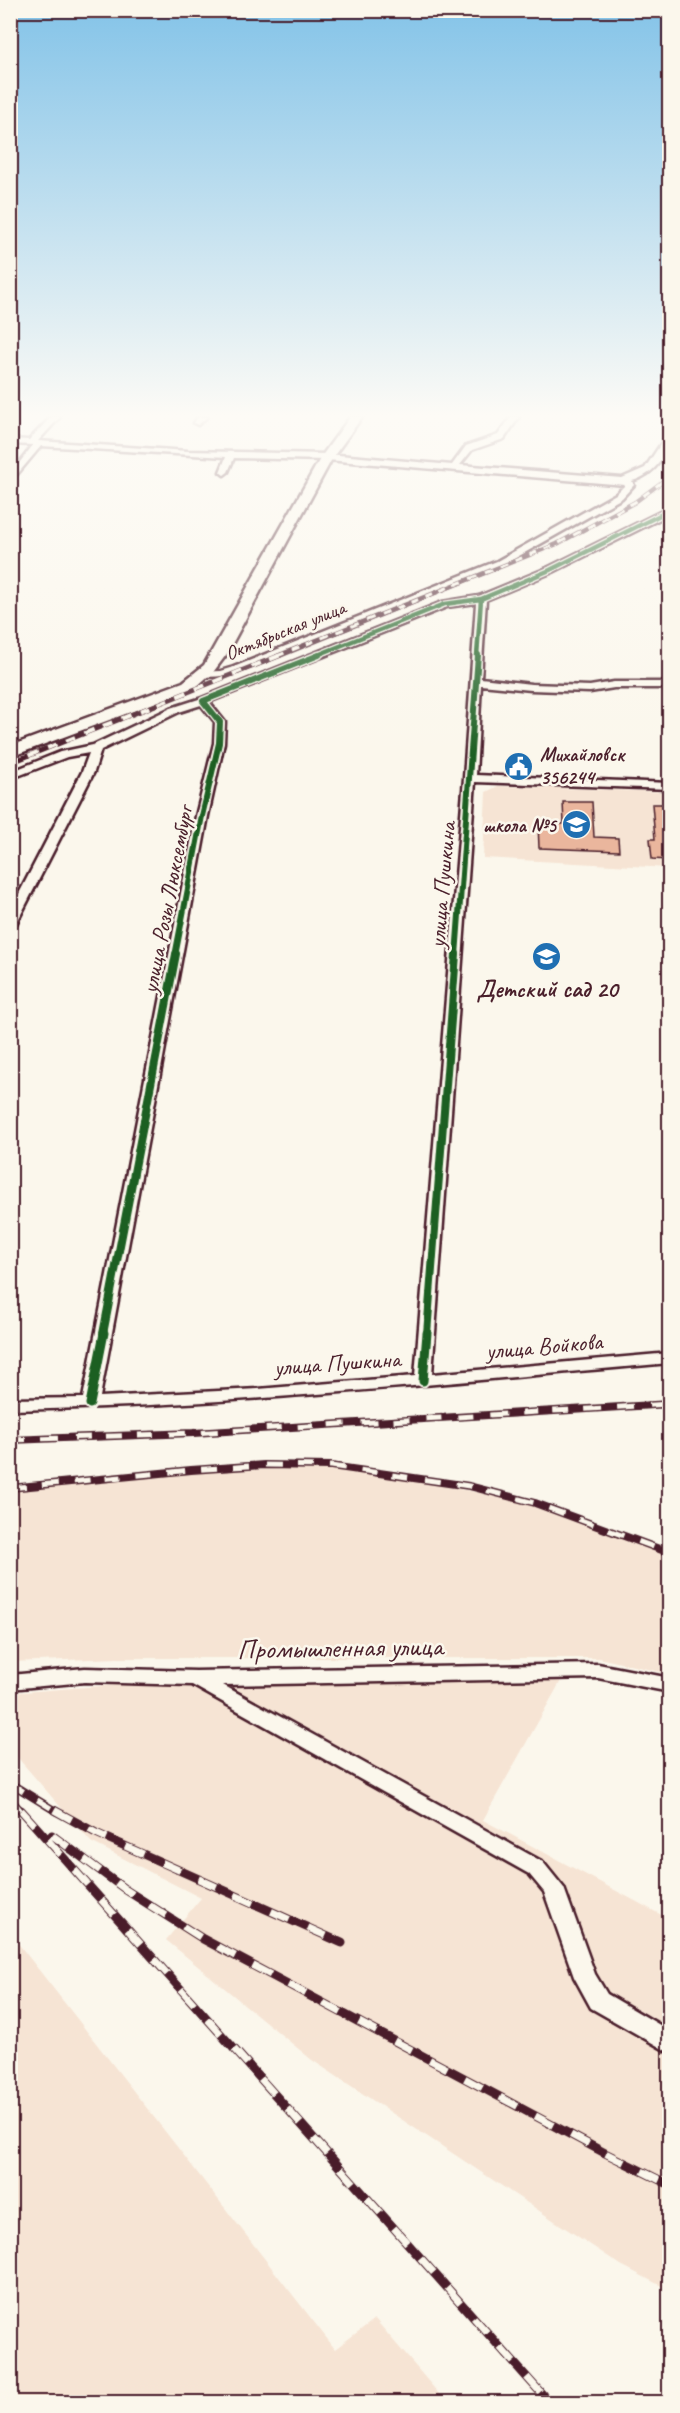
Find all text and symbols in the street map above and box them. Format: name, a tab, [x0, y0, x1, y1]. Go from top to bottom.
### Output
street label: Октябрьская улица	[221, 594, 351, 666]
place label: Михайловск 356244	[540, 742, 626, 790]
public building icon: Михайловск 356244	[503, 750, 535, 782]
street label: улица Розы Люксембург	[134, 800, 201, 998]
school or university icon: школа №5	[561, 809, 593, 841]
place label: школа №5	[483, 813, 558, 838]
street label: улица Пушкина	[421, 818, 463, 951]
school or university icon: Детский сад 20	[531, 940, 563, 972]
place label: Детский сад 20	[476, 974, 620, 1004]
street label: улица Войкова	[483, 1326, 605, 1366]
street label: улица Пушкина	[271, 1343, 403, 1383]
street label: Промышленная улица	[237, 1628, 446, 1667]

